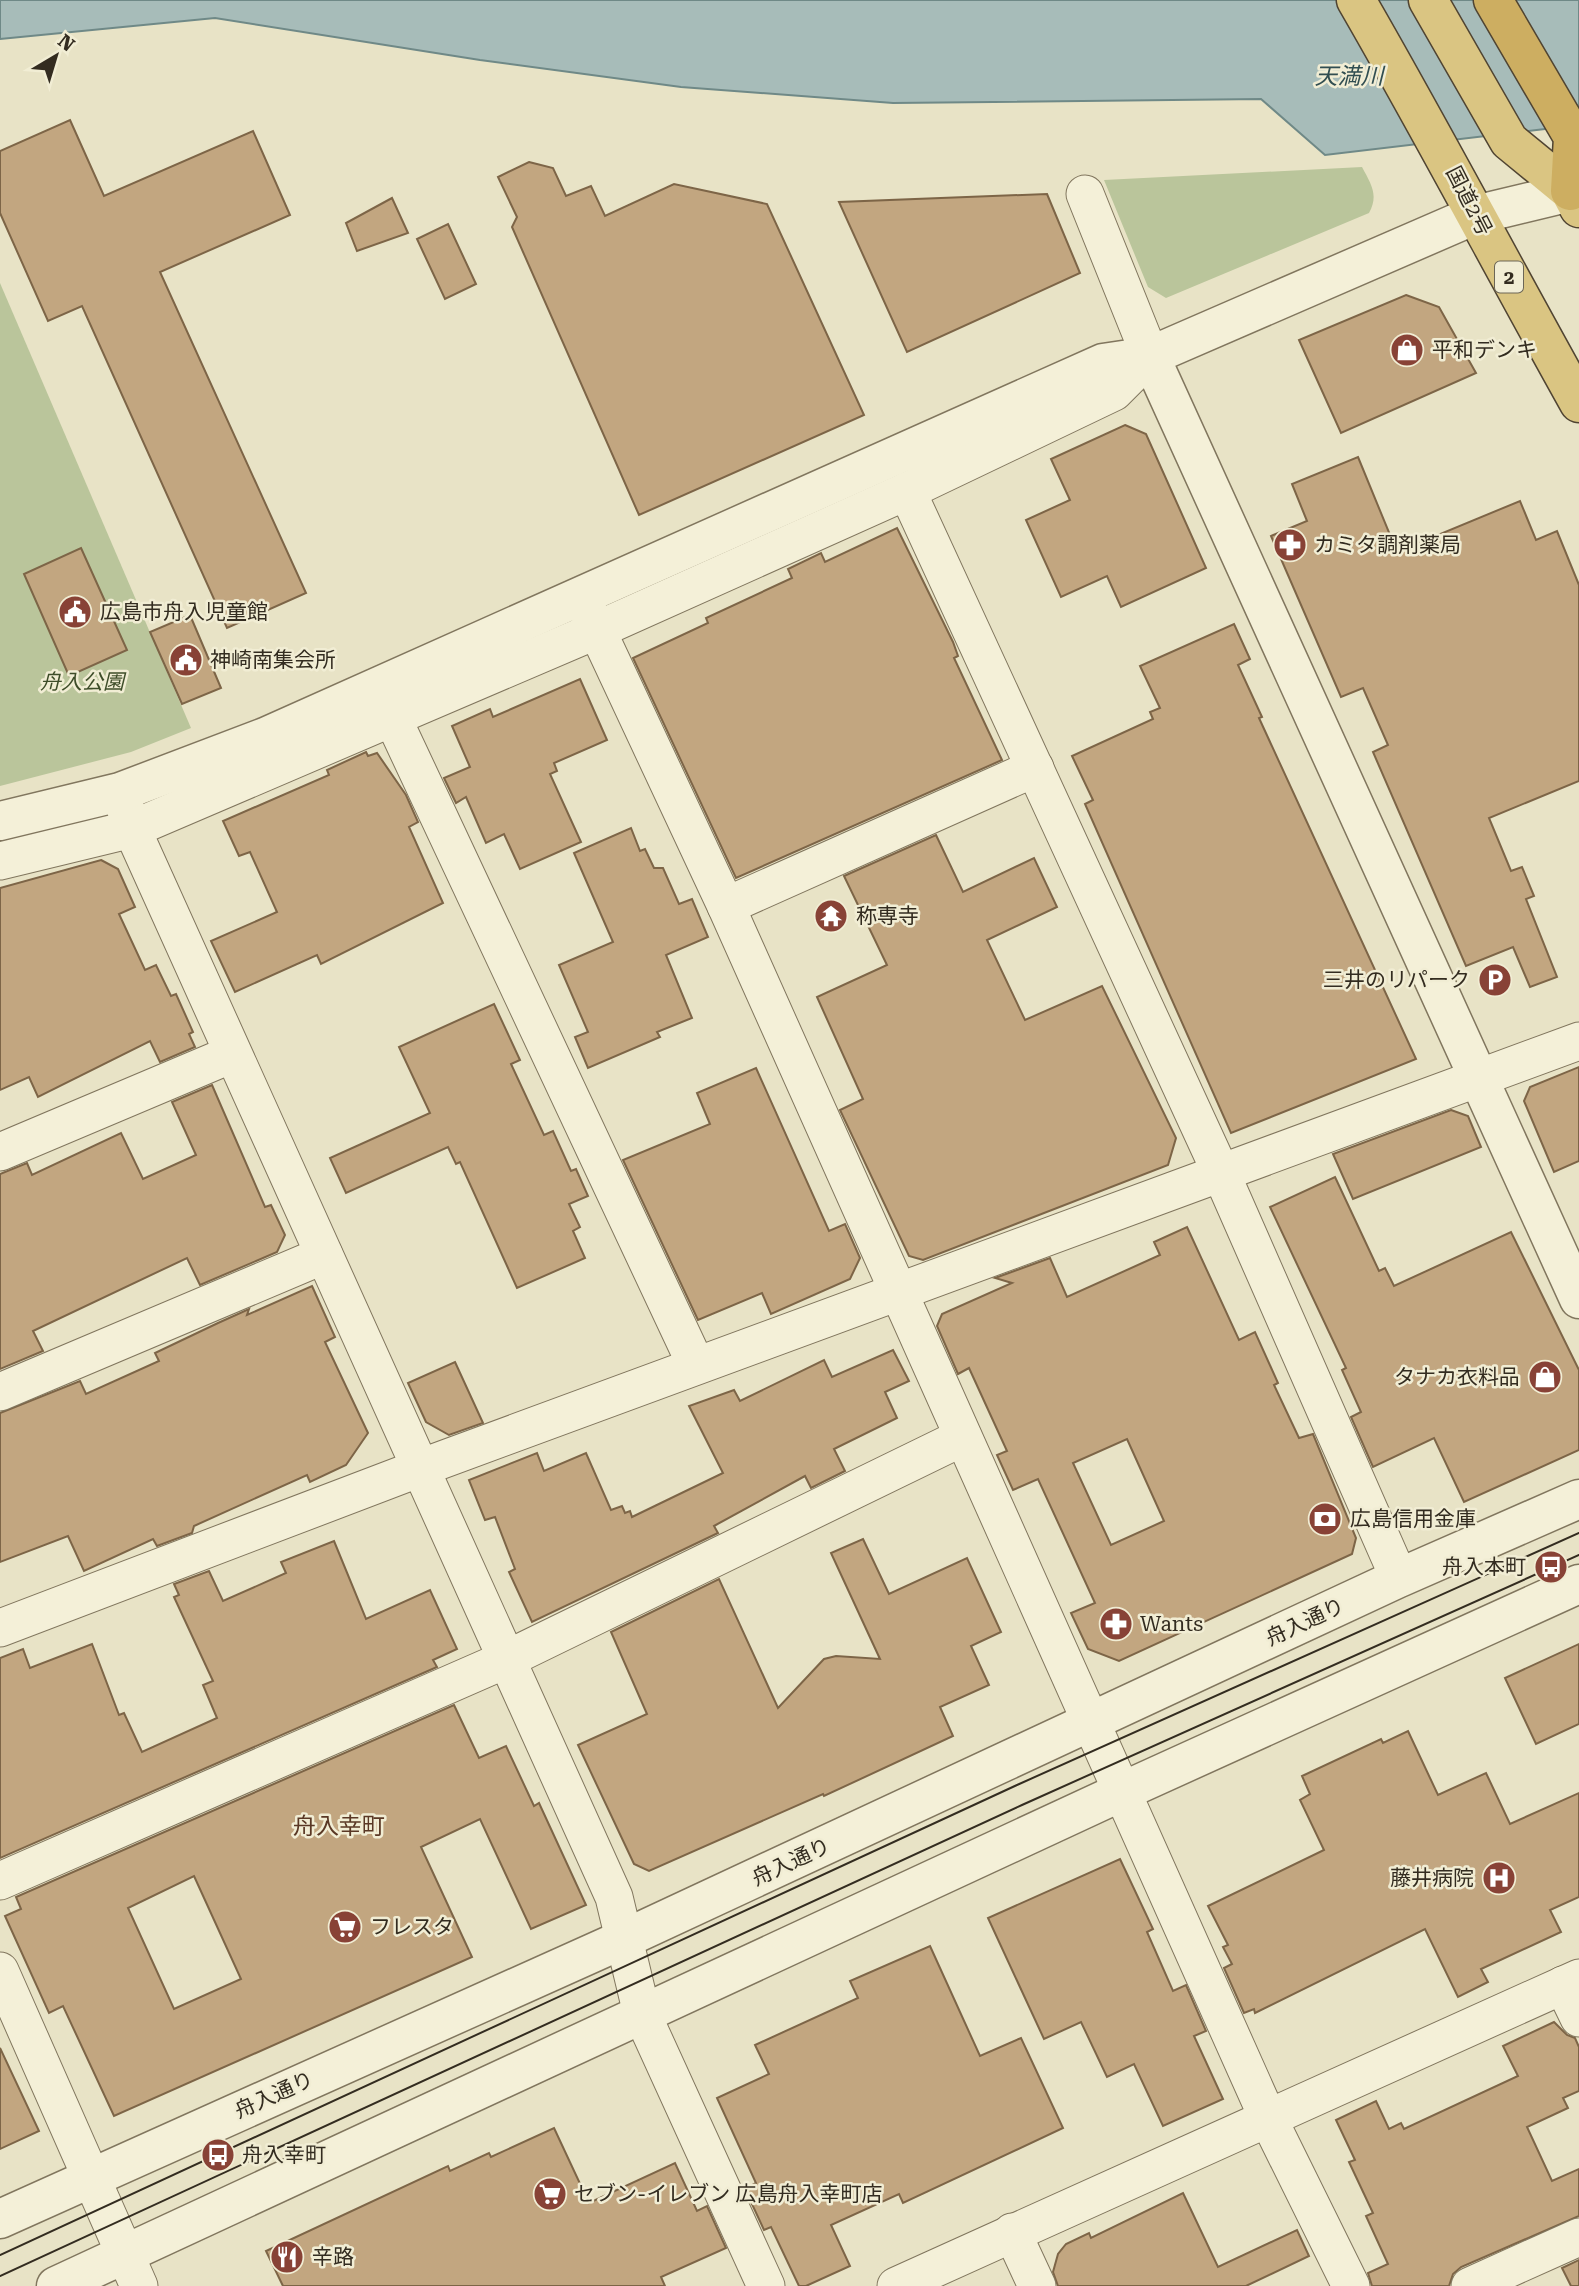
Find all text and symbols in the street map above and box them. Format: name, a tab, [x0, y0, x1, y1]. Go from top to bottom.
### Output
north arrow	[21, 21, 91, 91]
text: N	[53, 29, 79, 57]
water label: 天満川	[1315, 63, 1387, 90]
street label: 国道2号	[1441, 162, 1497, 240]
road number: 2	[1495, 262, 1523, 292]
shop icon: 平和デンキ	[1388, 331, 1426, 369]
place label: 平和デンキ	[1432, 338, 1537, 362]
pharmacy icon: カミタ調剤薬局	[1271, 526, 1309, 564]
place label: カミタ調剤薬局	[1314, 533, 1461, 557]
public building icon: 広島市舟入児童館	[56, 593, 94, 631]
place label: 広島市舟入児童館	[100, 600, 268, 624]
public building icon: 神崎南集会所	[167, 641, 205, 679]
place label: 神崎南集会所	[210, 648, 336, 672]
park label: 舟入公園	[40, 670, 127, 694]
temple icon: 称専寺	[812, 897, 850, 935]
place label: 称専寺	[856, 904, 919, 928]
parking icon: 三井のリパーク	[1476, 961, 1514, 999]
place label: 三井のリパーク	[1323, 968, 1470, 992]
shop icon: タナカ衣料品	[1526, 1358, 1564, 1396]
place label: タナカ衣料品	[1394, 1365, 1520, 1389]
bank icon: 広島信用金庫	[1306, 1500, 1344, 1538]
place label: 広島信用金庫	[1350, 1507, 1476, 1531]
bus stop icon: 舟入本町	[1532, 1548, 1570, 1586]
place label: 舟入本町	[1442, 1555, 1526, 1579]
street label: 舟入通り	[1262, 1593, 1348, 1651]
pharmacy icon: Wants	[1097, 1605, 1135, 1643]
place label: Wants	[1140, 1612, 1203, 1636]
district label: 舟入幸町	[293, 1813, 385, 1840]
street label: 舟入通り	[748, 1833, 834, 1891]
hospital icon: 藤井病院	[1480, 1859, 1518, 1897]
place label: 藤井病院	[1390, 1866, 1474, 1890]
supermarket icon: フレスタ	[326, 1908, 364, 1946]
place label: フレスタ	[370, 1915, 454, 1939]
street label: 舟入通り	[231, 2067, 317, 2123]
bus stop icon: 舟入幸町	[199, 2136, 237, 2174]
place label: 舟入幸町	[242, 2143, 326, 2167]
supermarket icon: セブン-イレブン 広島舟入幸町店	[531, 2175, 569, 2213]
place label: セブン-イレブン 広島舟入幸町店	[574, 2182, 883, 2206]
restaurant icon: 辛路	[268, 2238, 306, 2276]
place label: 辛路	[312, 2245, 354, 2269]

